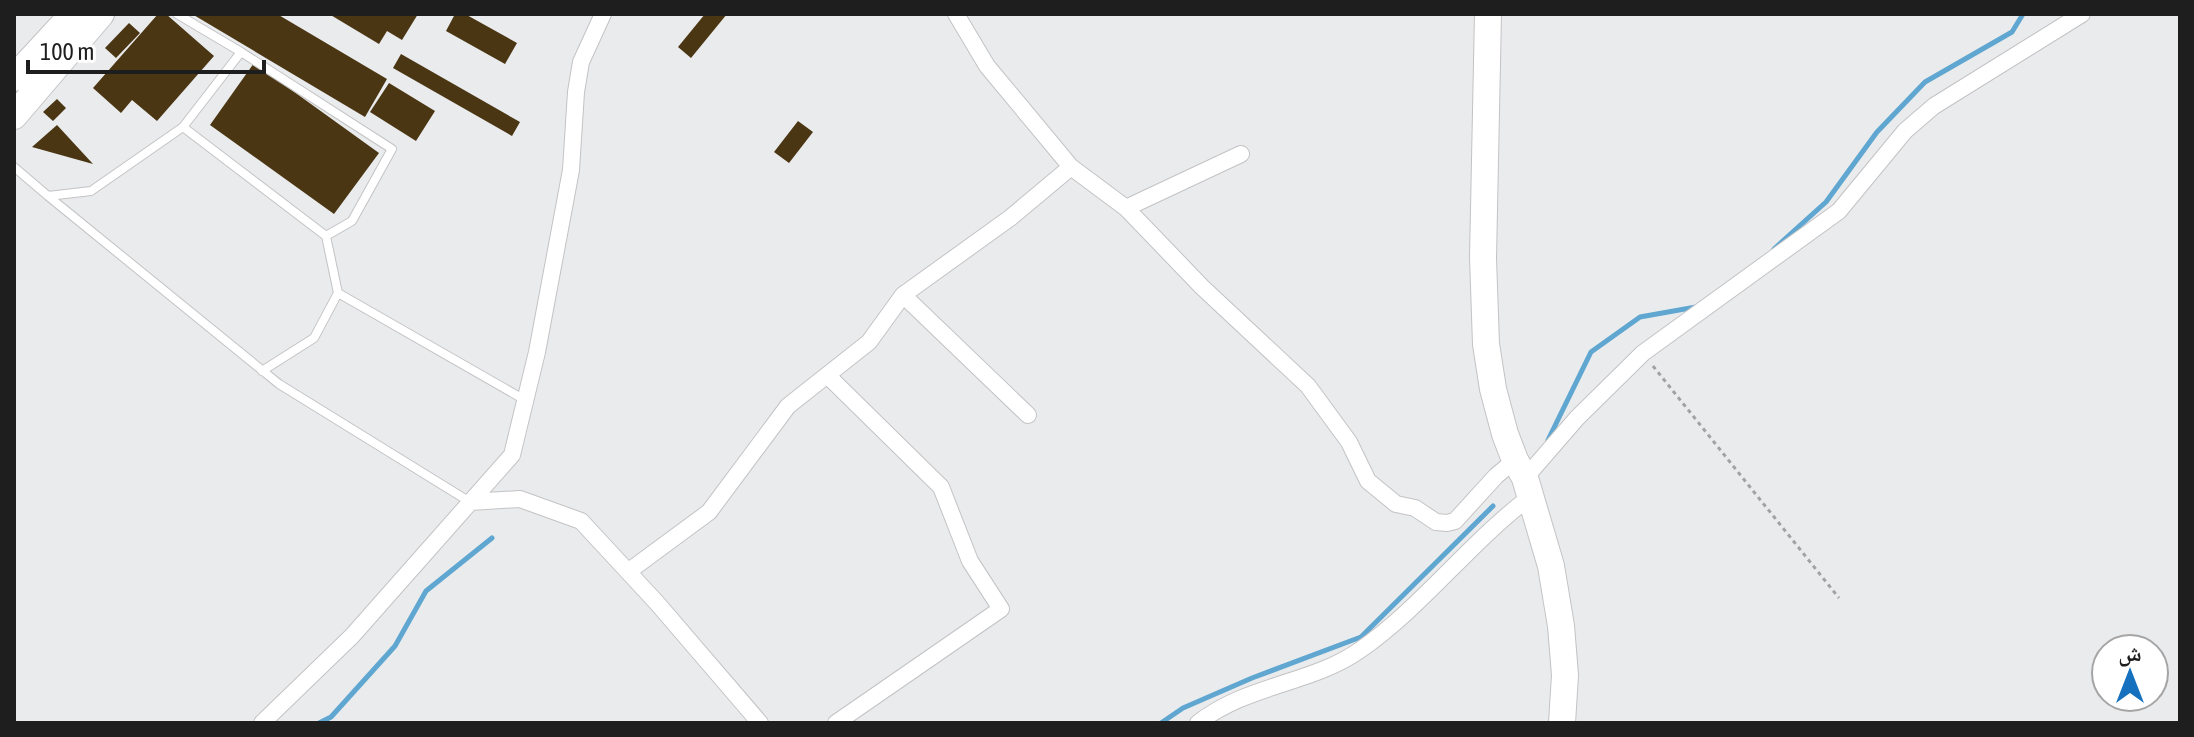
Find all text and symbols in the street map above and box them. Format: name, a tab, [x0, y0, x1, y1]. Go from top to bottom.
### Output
scale bar	[28, 24, 264, 74]
text: 100 m	[40, 38, 94, 65]
north arrow	[2090, 633, 2170, 713]
text: ش	[2118, 640, 2142, 667]

